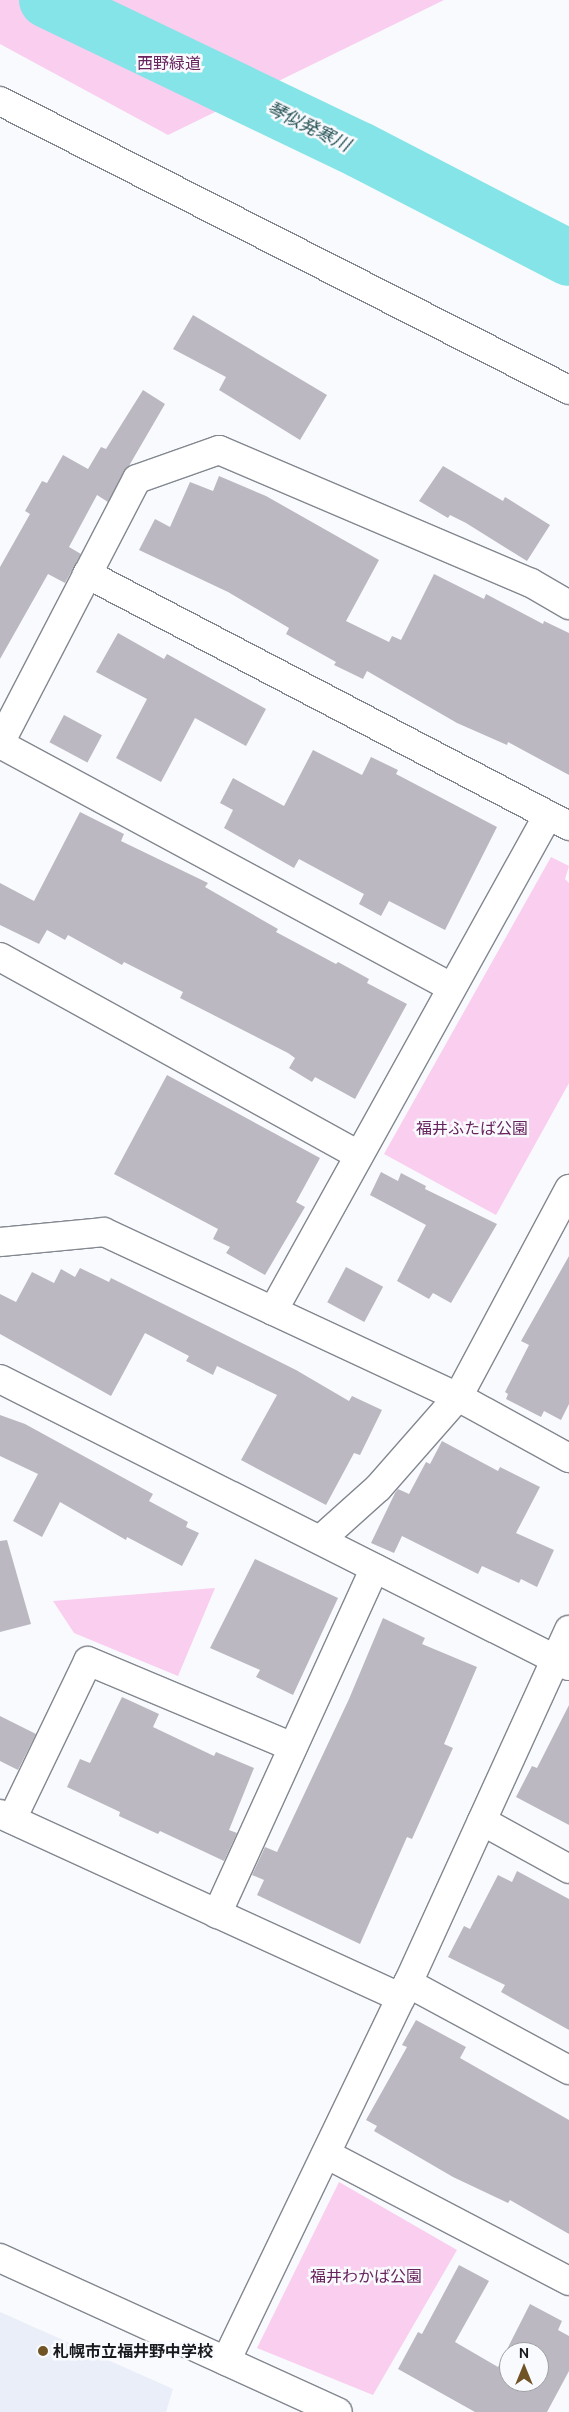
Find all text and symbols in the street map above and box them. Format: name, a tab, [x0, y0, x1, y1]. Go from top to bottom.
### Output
park label: 西野緑道	[137, 53, 201, 73]
water label: 琴似発寒川	[264, 97, 354, 155]
park label: 福井ふたば公園	[416, 1118, 528, 1138]
park label: 福井わかば公園	[310, 2266, 422, 2286]
place label: 札幌市立福井野中学校	[53, 2341, 213, 2361]
north arrow	[499, 2342, 549, 2392]
marker: 札幌市立福井野中学校	[37, 2345, 49, 2357]
text: N	[519, 2345, 529, 2361]

